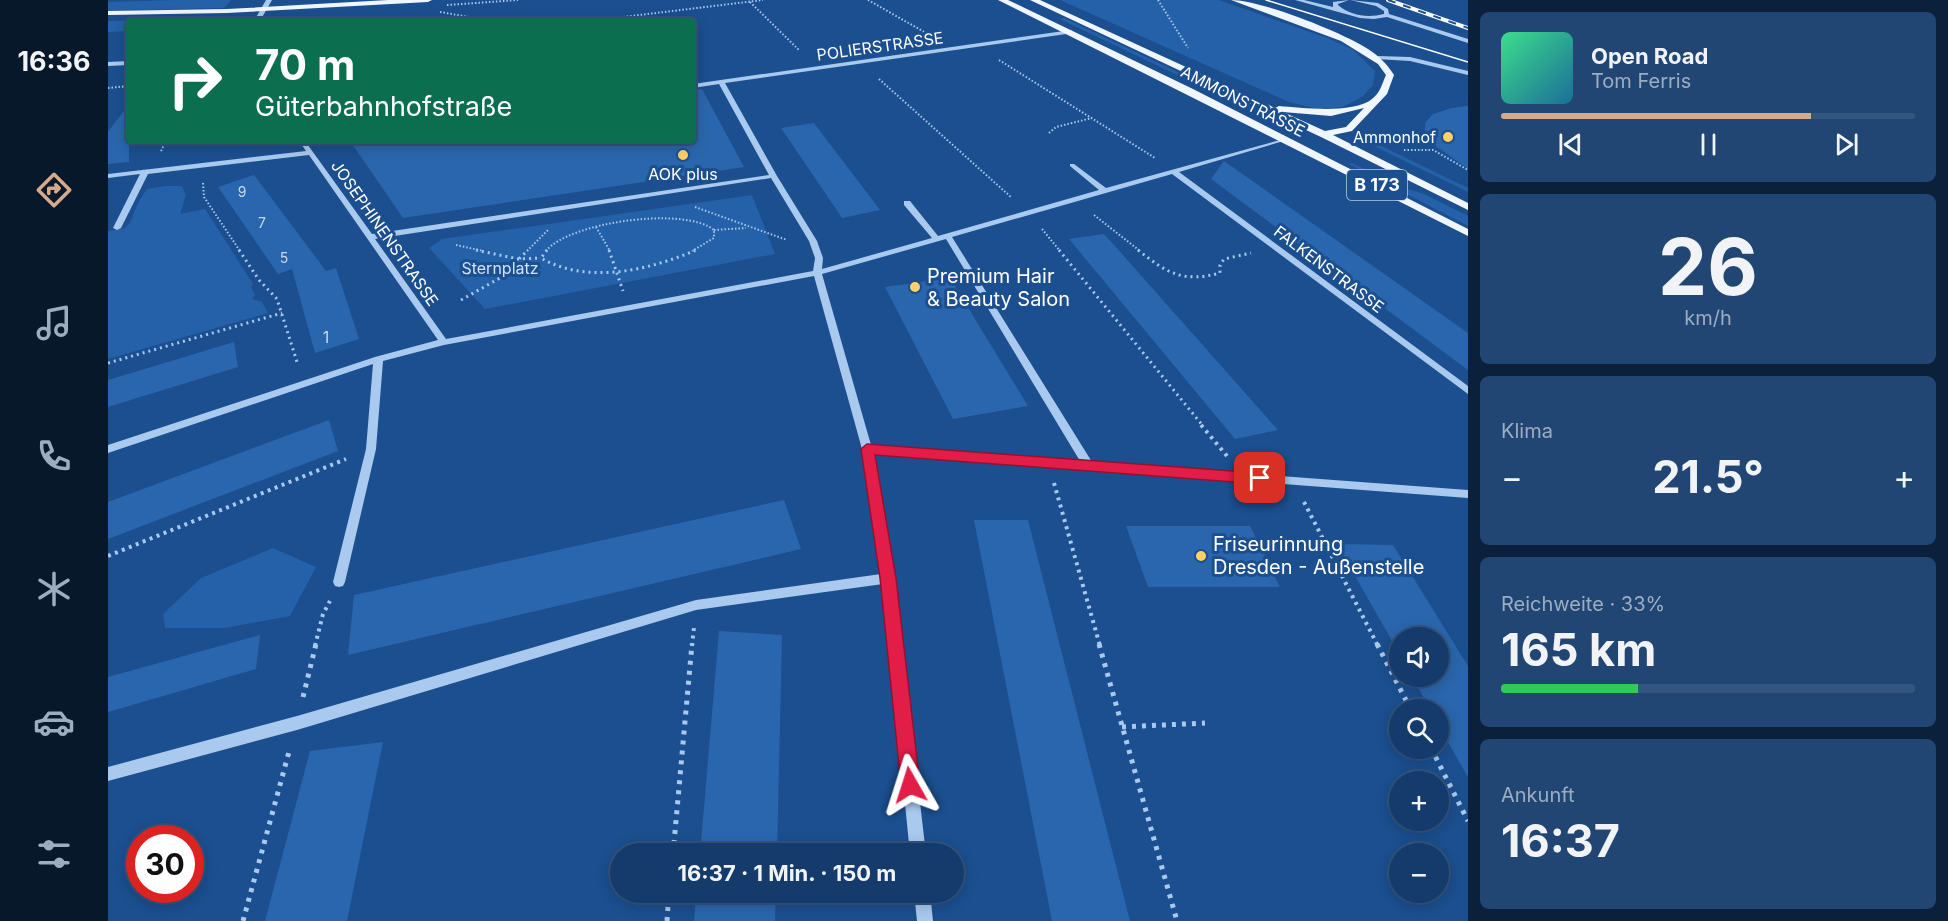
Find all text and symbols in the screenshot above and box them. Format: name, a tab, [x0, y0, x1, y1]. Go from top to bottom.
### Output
street label: POLIERSTRASSE	[815, 27, 945, 65]
text: 70 m	[255, 39, 355, 90]
icon: right	[156, 42, 234, 120]
text: Open Road	[1591, 43, 1708, 69]
text: 16:36	[17, 45, 91, 78]
street label: AMMONSTRASSE	[1178, 61, 1308, 141]
text: Tom Ferris	[1591, 69, 1691, 93]
text: Güterbahnhofstraße	[255, 90, 512, 123]
place label: Ammonhof	[1353, 127, 1436, 147]
icon: previous	[1554, 128, 1587, 161]
icon: pause	[1692, 128, 1725, 161]
icon: next	[1830, 128, 1863, 161]
marker: Ammonhof	[1441, 130, 1455, 144]
marker: AOK plus	[676, 148, 690, 162]
street label: JOSEPHINENSTRASSE	[327, 156, 443, 310]
place label: AOK plus	[648, 164, 718, 184]
icon: directions	[33, 169, 75, 211]
road number: B 173	[1347, 170, 1407, 200]
house number: 9	[238, 183, 246, 200]
house number: 7	[258, 214, 266, 231]
text: 26	[1658, 219, 1758, 314]
street label: FALKENSTRASSE	[1270, 221, 1388, 317]
house number: 5	[280, 249, 288, 266]
park label: Sternplatz	[461, 258, 539, 278]
place label: Premium Hair & Beauty Salon	[927, 264, 1070, 311]
marker: Premium Hair & Beauty Salon	[908, 280, 922, 294]
icon: music	[33, 302, 75, 344]
text: km/h	[1684, 306, 1732, 330]
house number: 1	[323, 327, 329, 347]
text: Klima	[1501, 419, 1553, 443]
icon: phone	[33, 435, 75, 477]
text: 21.5°	[1652, 449, 1764, 504]
pin	[1234, 452, 1285, 503]
text: −	[1501, 457, 1523, 497]
text: +	[1893, 457, 1915, 497]
icon: arrive	[1243, 461, 1276, 494]
place label: Friseurinnung Dresden - Außenstelle	[1213, 532, 1424, 579]
marker: Friseurinnung Dresden - Außenstelle	[1194, 549, 1208, 563]
icon: climate	[33, 568, 75, 610]
text: Reichweite · 33%	[1501, 592, 1665, 616]
text: 165 km	[1501, 622, 1656, 677]
map controls	[1389, 627, 1449, 903]
button: sound	[1389, 627, 1449, 687]
button: search	[1389, 699, 1449, 759]
icon: car	[33, 701, 75, 743]
position arrow	[878, 753, 942, 817]
button: +	[1389, 771, 1449, 831]
text: Ankunft	[1501, 783, 1575, 807]
text: 16:37	[1501, 813, 1620, 868]
speed limit sign: 30	[126, 825, 204, 903]
icon: filters	[33, 833, 75, 875]
button: −	[1389, 843, 1449, 903]
text: 16:37 · 1 Min. · 150 m	[678, 860, 896, 886]

